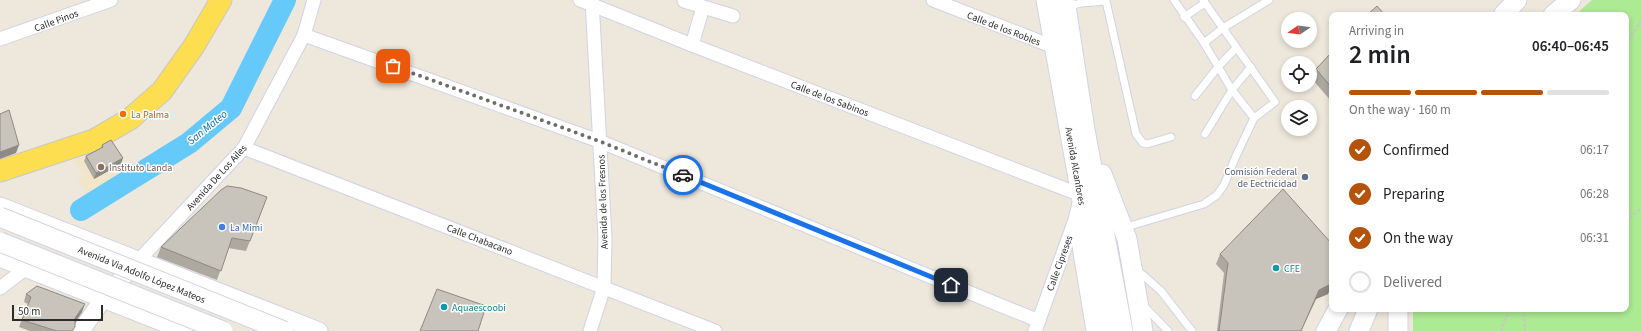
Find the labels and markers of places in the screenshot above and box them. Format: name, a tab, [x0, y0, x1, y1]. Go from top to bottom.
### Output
pin	[376, 49, 410, 83]
place label: La Palma	[131, 108, 169, 122]
marker: La Palma	[118, 109, 128, 119]
place label: Instituto Landa	[109, 161, 172, 175]
marker: Instituto Landa	[96, 162, 106, 172]
place label: Comisión Federal de Eectricidad	[1224, 165, 1297, 191]
marker: Comisión Federal de Eectricidad	[1300, 172, 1310, 182]
place label: La Mimi	[230, 221, 262, 235]
marker: La Mimi	[217, 222, 227, 232]
place label: CFE	[1284, 262, 1300, 276]
marker: CFE	[1271, 263, 1281, 273]
pin	[934, 268, 968, 302]
place label: Aquaescoobi	[452, 301, 506, 315]
marker: Aquaescoobi	[439, 302, 449, 312]

